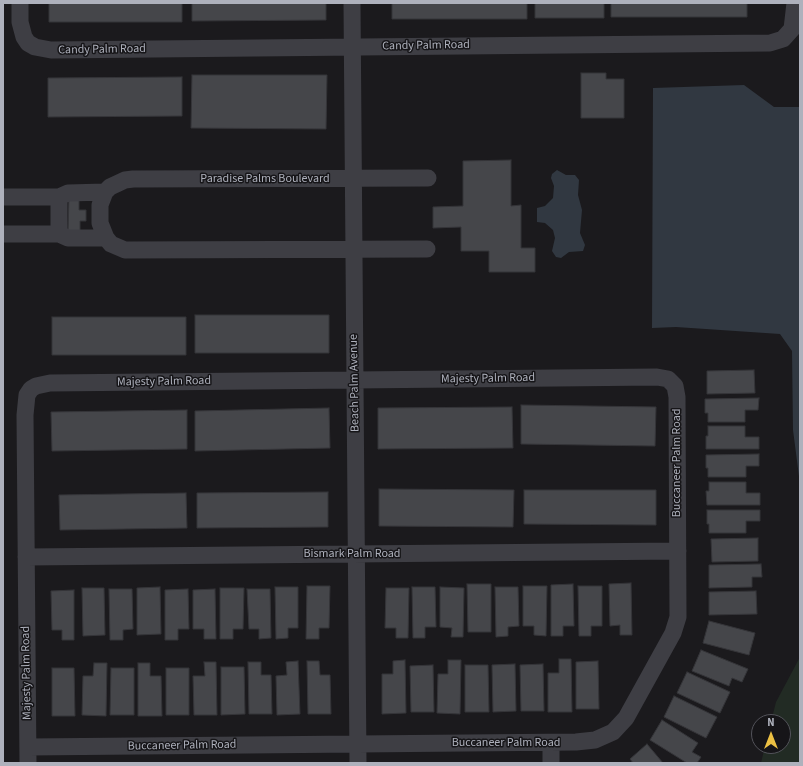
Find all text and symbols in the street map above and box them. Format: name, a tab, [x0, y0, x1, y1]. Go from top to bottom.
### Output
street label: Candy Palm Road	[382, 38, 470, 54]
street label: Candy Palm Road	[58, 42, 146, 58]
street label: Paradise Palms Boulevard	[200, 172, 330, 186]
street label: Beach Palm Avenue	[347, 334, 363, 432]
street label: Majesty Palm Road	[441, 371, 535, 387]
street label: Majesty Palm Road	[117, 374, 211, 390]
street label: Buccaneer Palm Road	[670, 409, 684, 517]
street label: Bismark Palm Road	[303, 547, 401, 561]
street label: Majesty Palm Road	[19, 626, 35, 720]
north arrow	[751, 714, 791, 754]
text: N	[767, 715, 775, 730]
street label: Buccaneer Palm Road	[452, 736, 560, 750]
street label: Buccaneer Palm Road	[128, 738, 236, 754]

